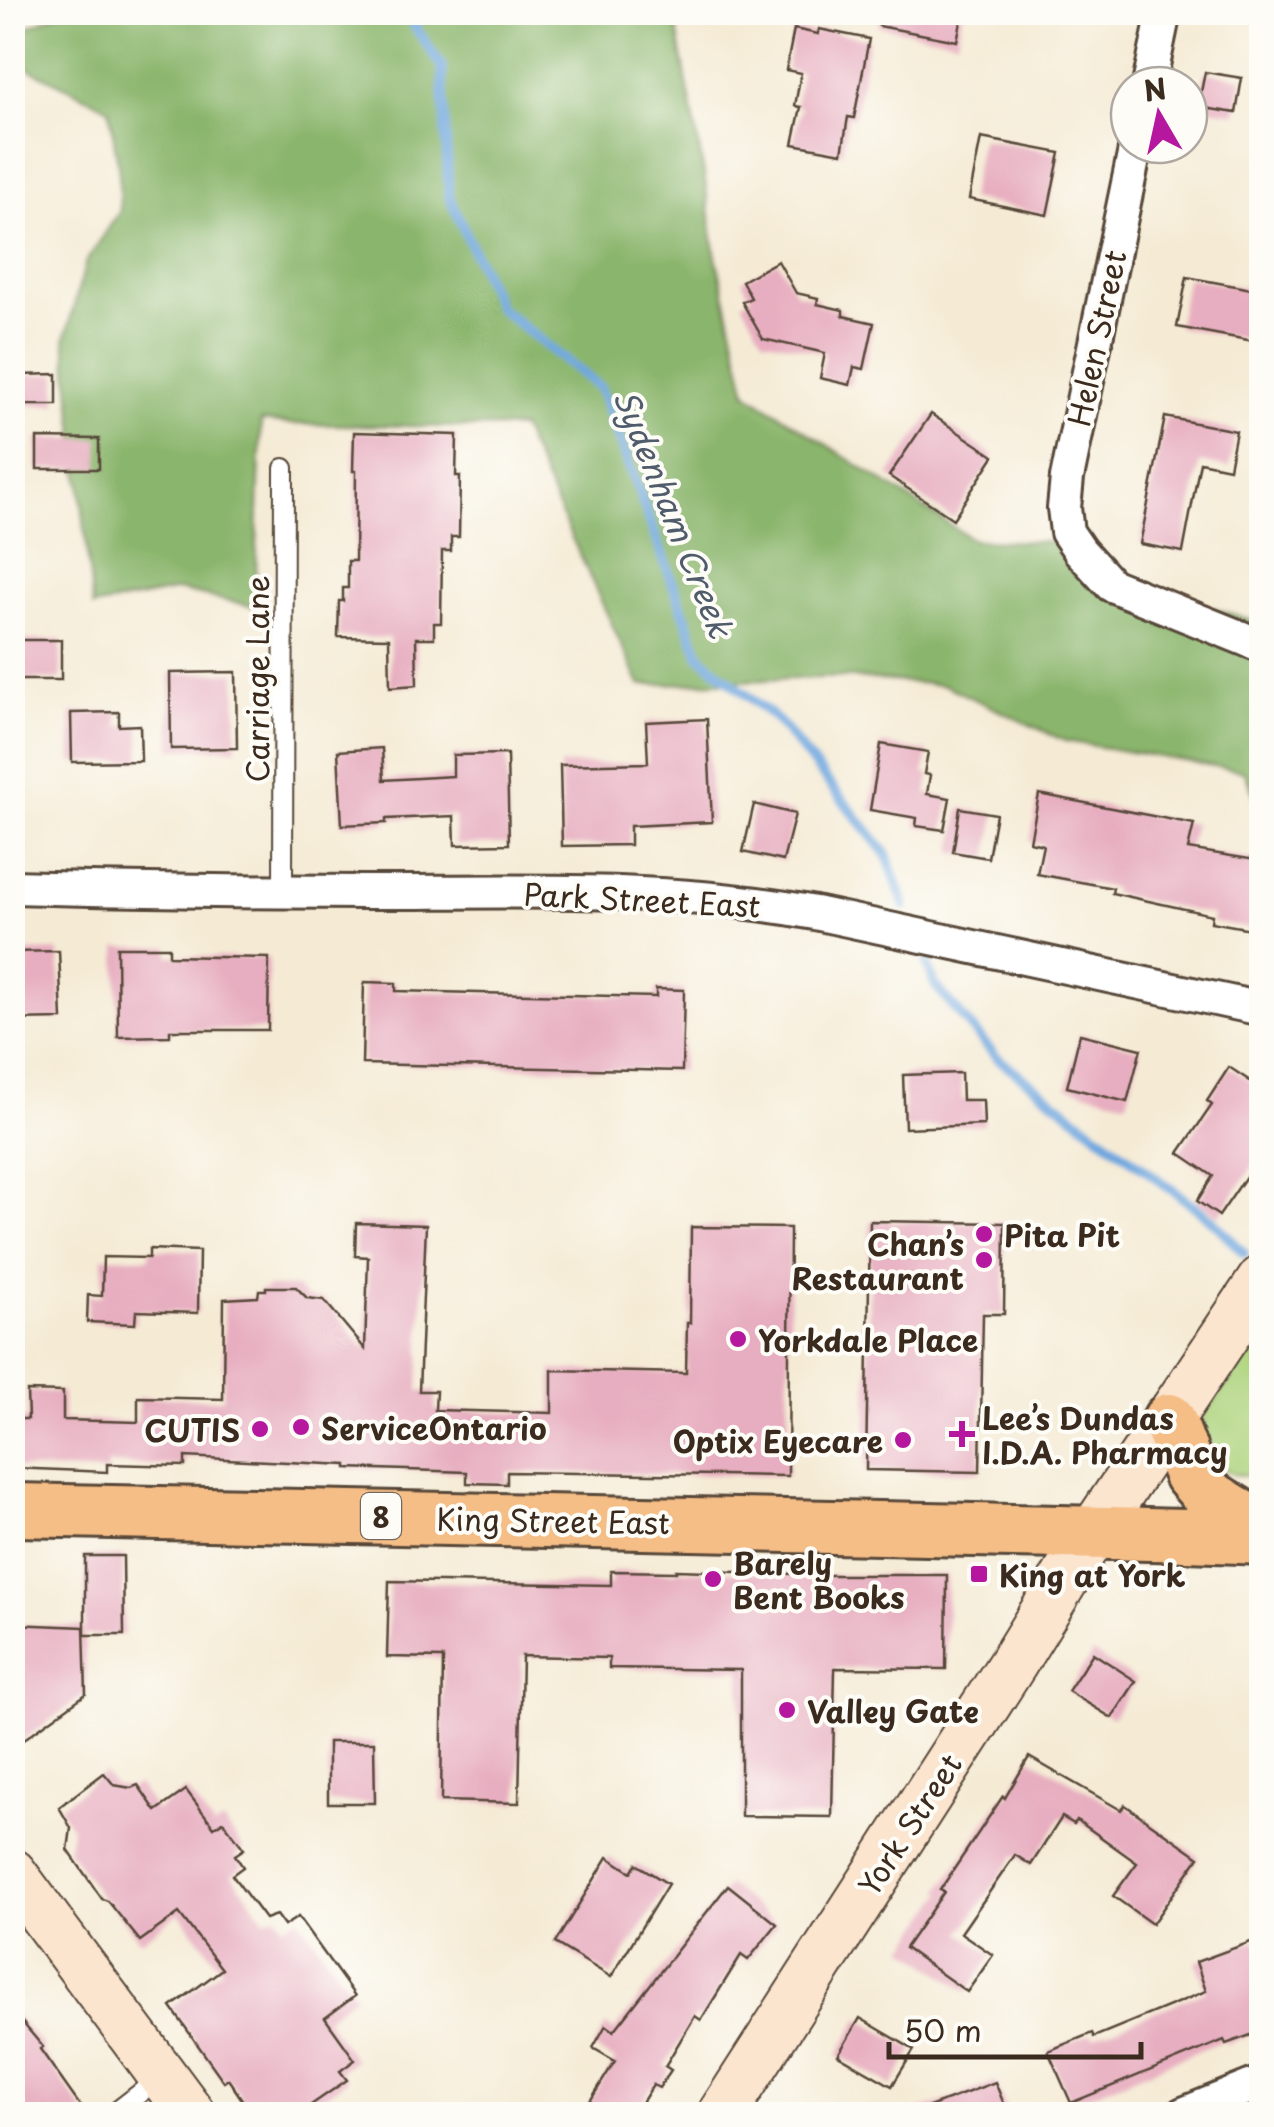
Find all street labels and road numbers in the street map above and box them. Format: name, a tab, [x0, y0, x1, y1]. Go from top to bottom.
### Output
street label: Helen Street	[1055, 246, 1137, 430]
street label: Carriage Lane	[234, 575, 279, 783]
street label: Park Street East	[522, 870, 762, 928]
road number: 8	[361, 1493, 401, 1539]
street label: King Street East	[436, 1495, 670, 1545]
street label: York Street	[846, 1744, 972, 1904]

